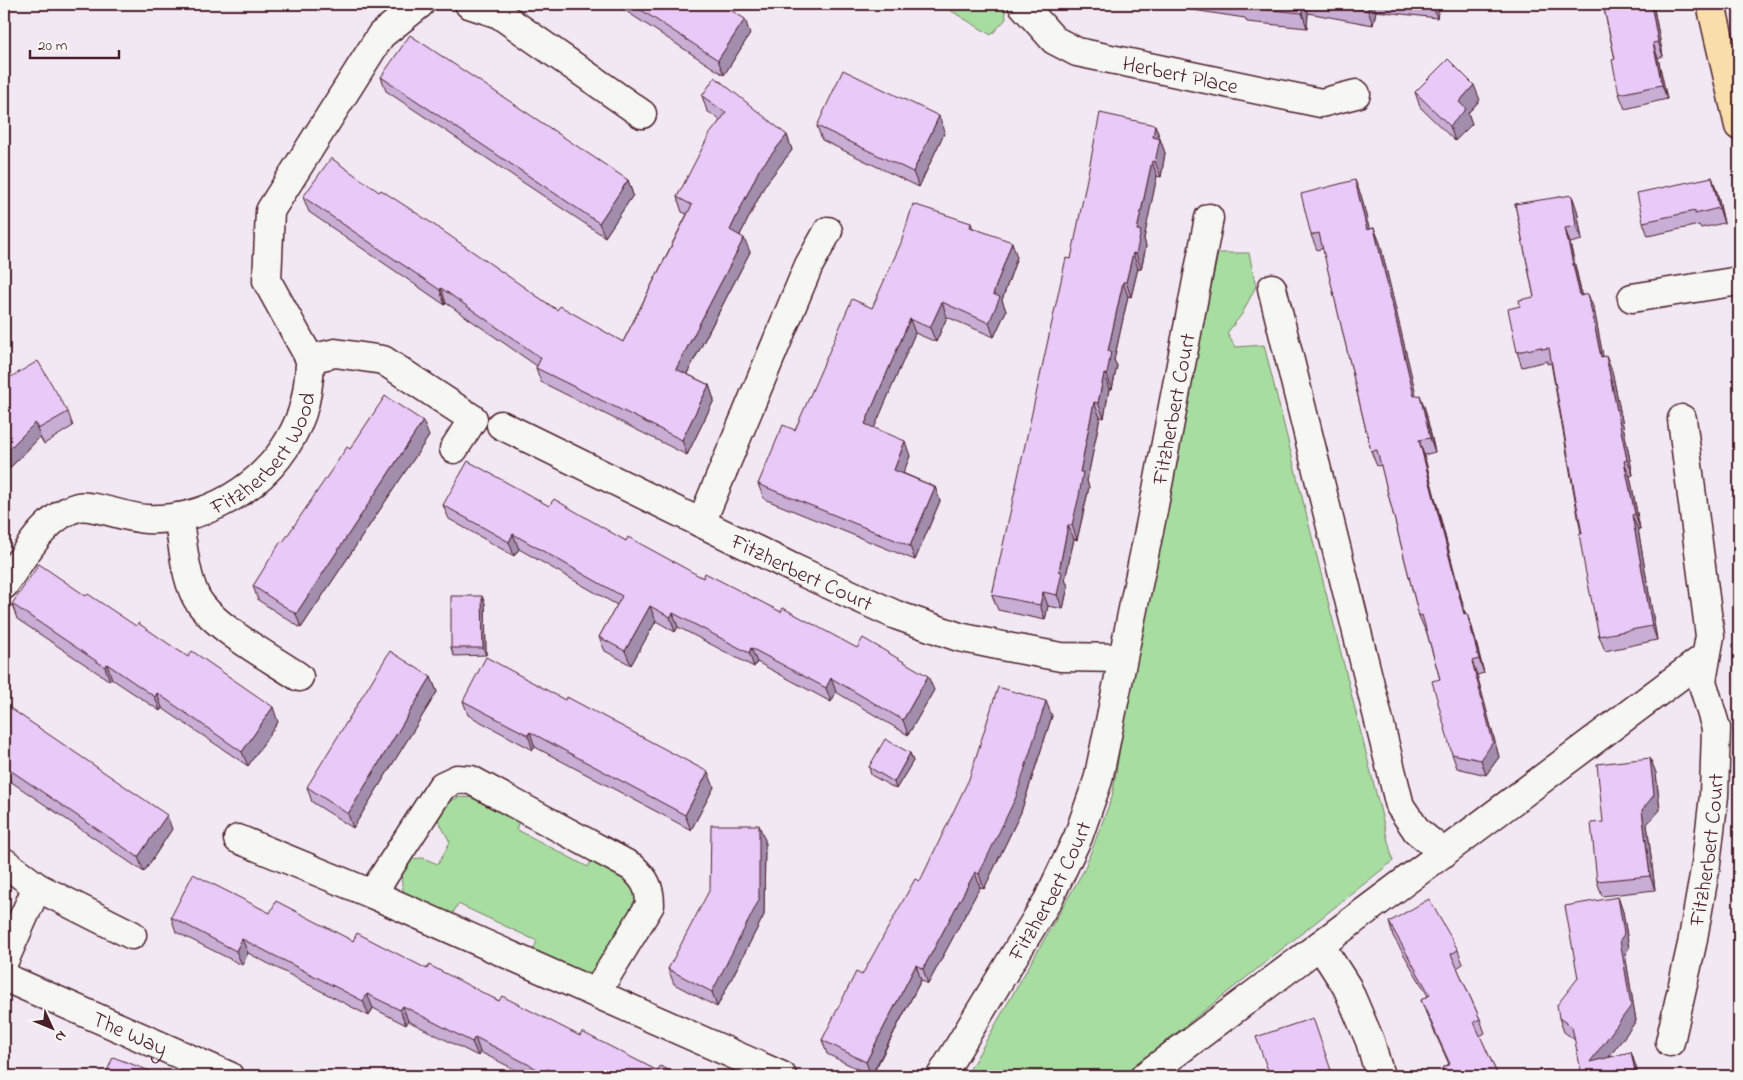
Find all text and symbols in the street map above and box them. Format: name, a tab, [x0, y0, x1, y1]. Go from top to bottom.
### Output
scale bar	[30, 28, 119, 60]
text: 20 m	[38, 35, 68, 57]
street label: Herbert Place	[1119, 49, 1241, 104]
street label: Fitzherbert Court	[1145, 330, 1206, 489]
street label: Fitzherbert Wood	[205, 390, 326, 525]
street label: Fitzherbert Court	[724, 526, 878, 621]
street label: Fitzherbert Court	[1682, 772, 1734, 930]
street label: Fitzherbert Court	[1001, 817, 1101, 969]
north arrow	[28, 1002, 78, 1052]
street label: The Way	[86, 1005, 172, 1067]
text: N	[49, 1025, 71, 1047]

